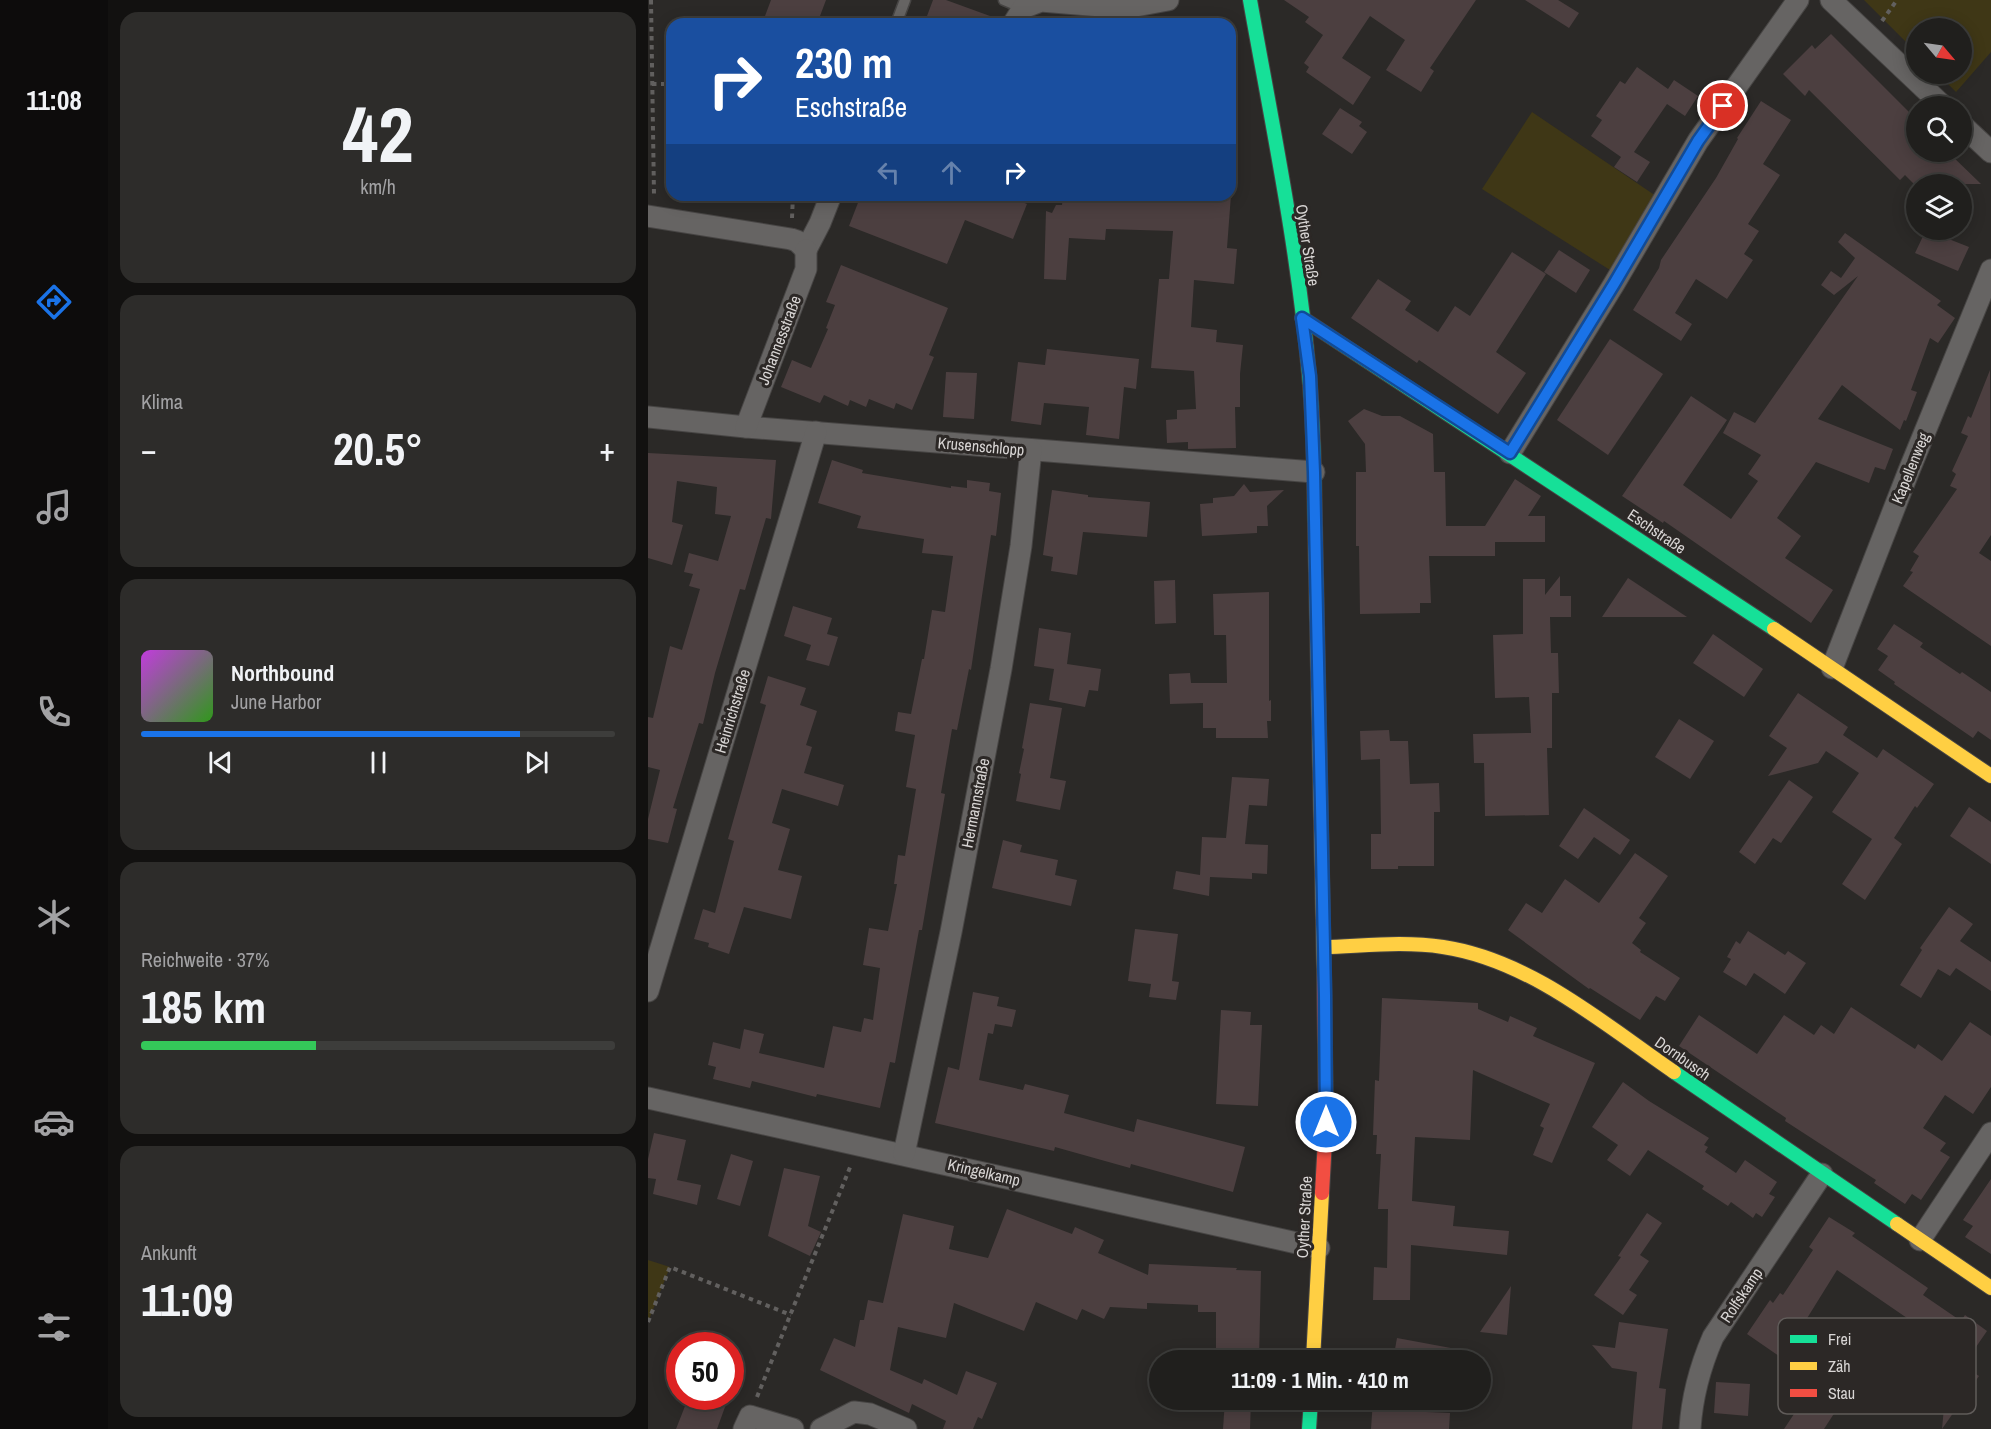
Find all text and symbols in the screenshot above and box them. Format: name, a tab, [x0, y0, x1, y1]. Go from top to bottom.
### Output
north arrow	[1906, 18, 1972, 84]
map controls	[1906, 18, 1972, 240]
text: 230 m	[795, 35, 893, 91]
icon: right	[696, 42, 774, 120]
pin	[1697, 80, 1748, 131]
text: 42	[342, 81, 414, 186]
text: 11:08	[26, 82, 82, 118]
text: Eschstraße	[795, 89, 907, 125]
icon: arrive	[1706, 89, 1739, 122]
button: search	[1906, 96, 1972, 162]
icon: left	[872, 156, 905, 189]
icon: ahead	[935, 156, 968, 189]
icon: right	[998, 156, 1031, 189]
text: km/h	[360, 173, 396, 200]
button: layers	[1906, 174, 1972, 240]
street label: Oyther Straße	[1291, 203, 1325, 287]
icon: directions	[33, 281, 75, 323]
street label: Johannesstraße	[752, 292, 806, 388]
text: Klima	[141, 388, 183, 415]
text: 20.5°	[333, 418, 423, 479]
text: −	[141, 427, 157, 471]
text: +	[599, 427, 615, 471]
street label: Kapellenweg	[1886, 428, 1935, 507]
street label: Krusenschlopp	[937, 431, 1025, 461]
icon: music	[33, 486, 75, 528]
street label: Eschstraße	[1623, 503, 1691, 559]
text: Northbound	[231, 658, 334, 688]
street label: Heinrichstraße	[709, 666, 755, 756]
text: June Harbor	[231, 688, 321, 715]
icon: phone	[33, 691, 75, 733]
icon: previous	[204, 746, 237, 779]
icon: pause	[362, 746, 395, 779]
icon: next	[520, 746, 553, 779]
street label: Hermannstraße	[956, 756, 994, 850]
icon: climate	[33, 896, 75, 938]
text: Reichweite · 37%	[141, 946, 270, 973]
text: 185 km	[141, 976, 266, 1037]
street label: Dornbusch	[1651, 1031, 1715, 1085]
position arrow	[1294, 1090, 1358, 1154]
icon: car	[33, 1101, 75, 1143]
street label: Kringelkamp	[946, 1153, 1022, 1191]
street label: Oyther Straße	[1291, 1175, 1317, 1259]
text: Ankunft	[141, 1239, 197, 1266]
street label: Rolfskamp	[1715, 1263, 1767, 1327]
text: 11:09	[141, 1269, 233, 1330]
icon: filters	[33, 1306, 75, 1348]
legend	[1778, 1318, 1976, 1414]
text: Frei	[1828, 1328, 1851, 1350]
speed limit sign: 50	[666, 1332, 744, 1410]
text: Zäh	[1828, 1355, 1851, 1377]
text: 11:09 · 1 Min. · 410 m	[1231, 1365, 1409, 1395]
text: Stau	[1828, 1382, 1855, 1404]

